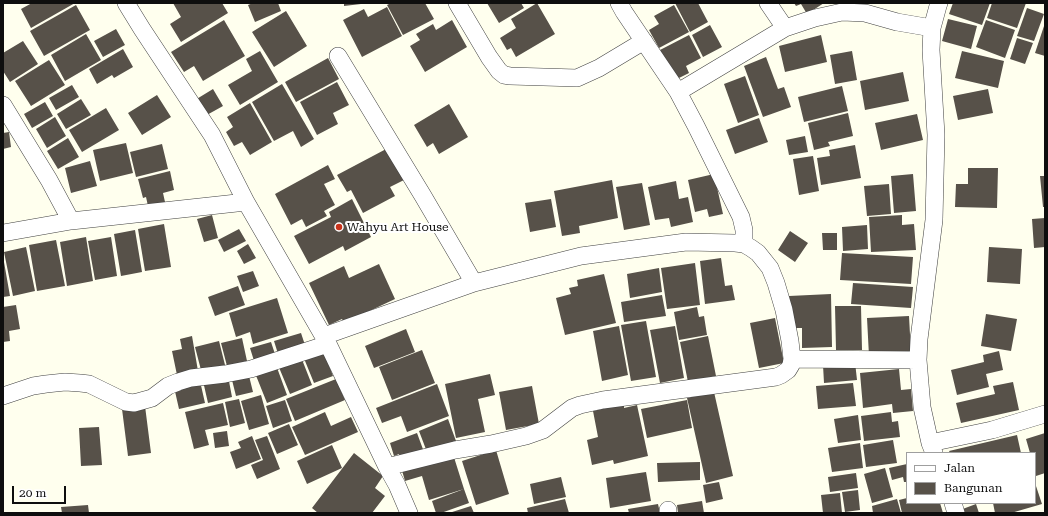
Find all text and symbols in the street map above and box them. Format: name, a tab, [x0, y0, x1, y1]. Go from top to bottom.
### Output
place label: Wahyu Art House	[347, 220, 449, 234]
marker: Wahyu Art House	[334, 222, 344, 232]
legend	[906, 452, 1036, 504]
text: Jalan	[944, 461, 975, 475]
scale bar	[14, 478, 68, 504]
text: Bangunan	[944, 481, 1003, 495]
text: 20 m	[19, 486, 46, 500]

